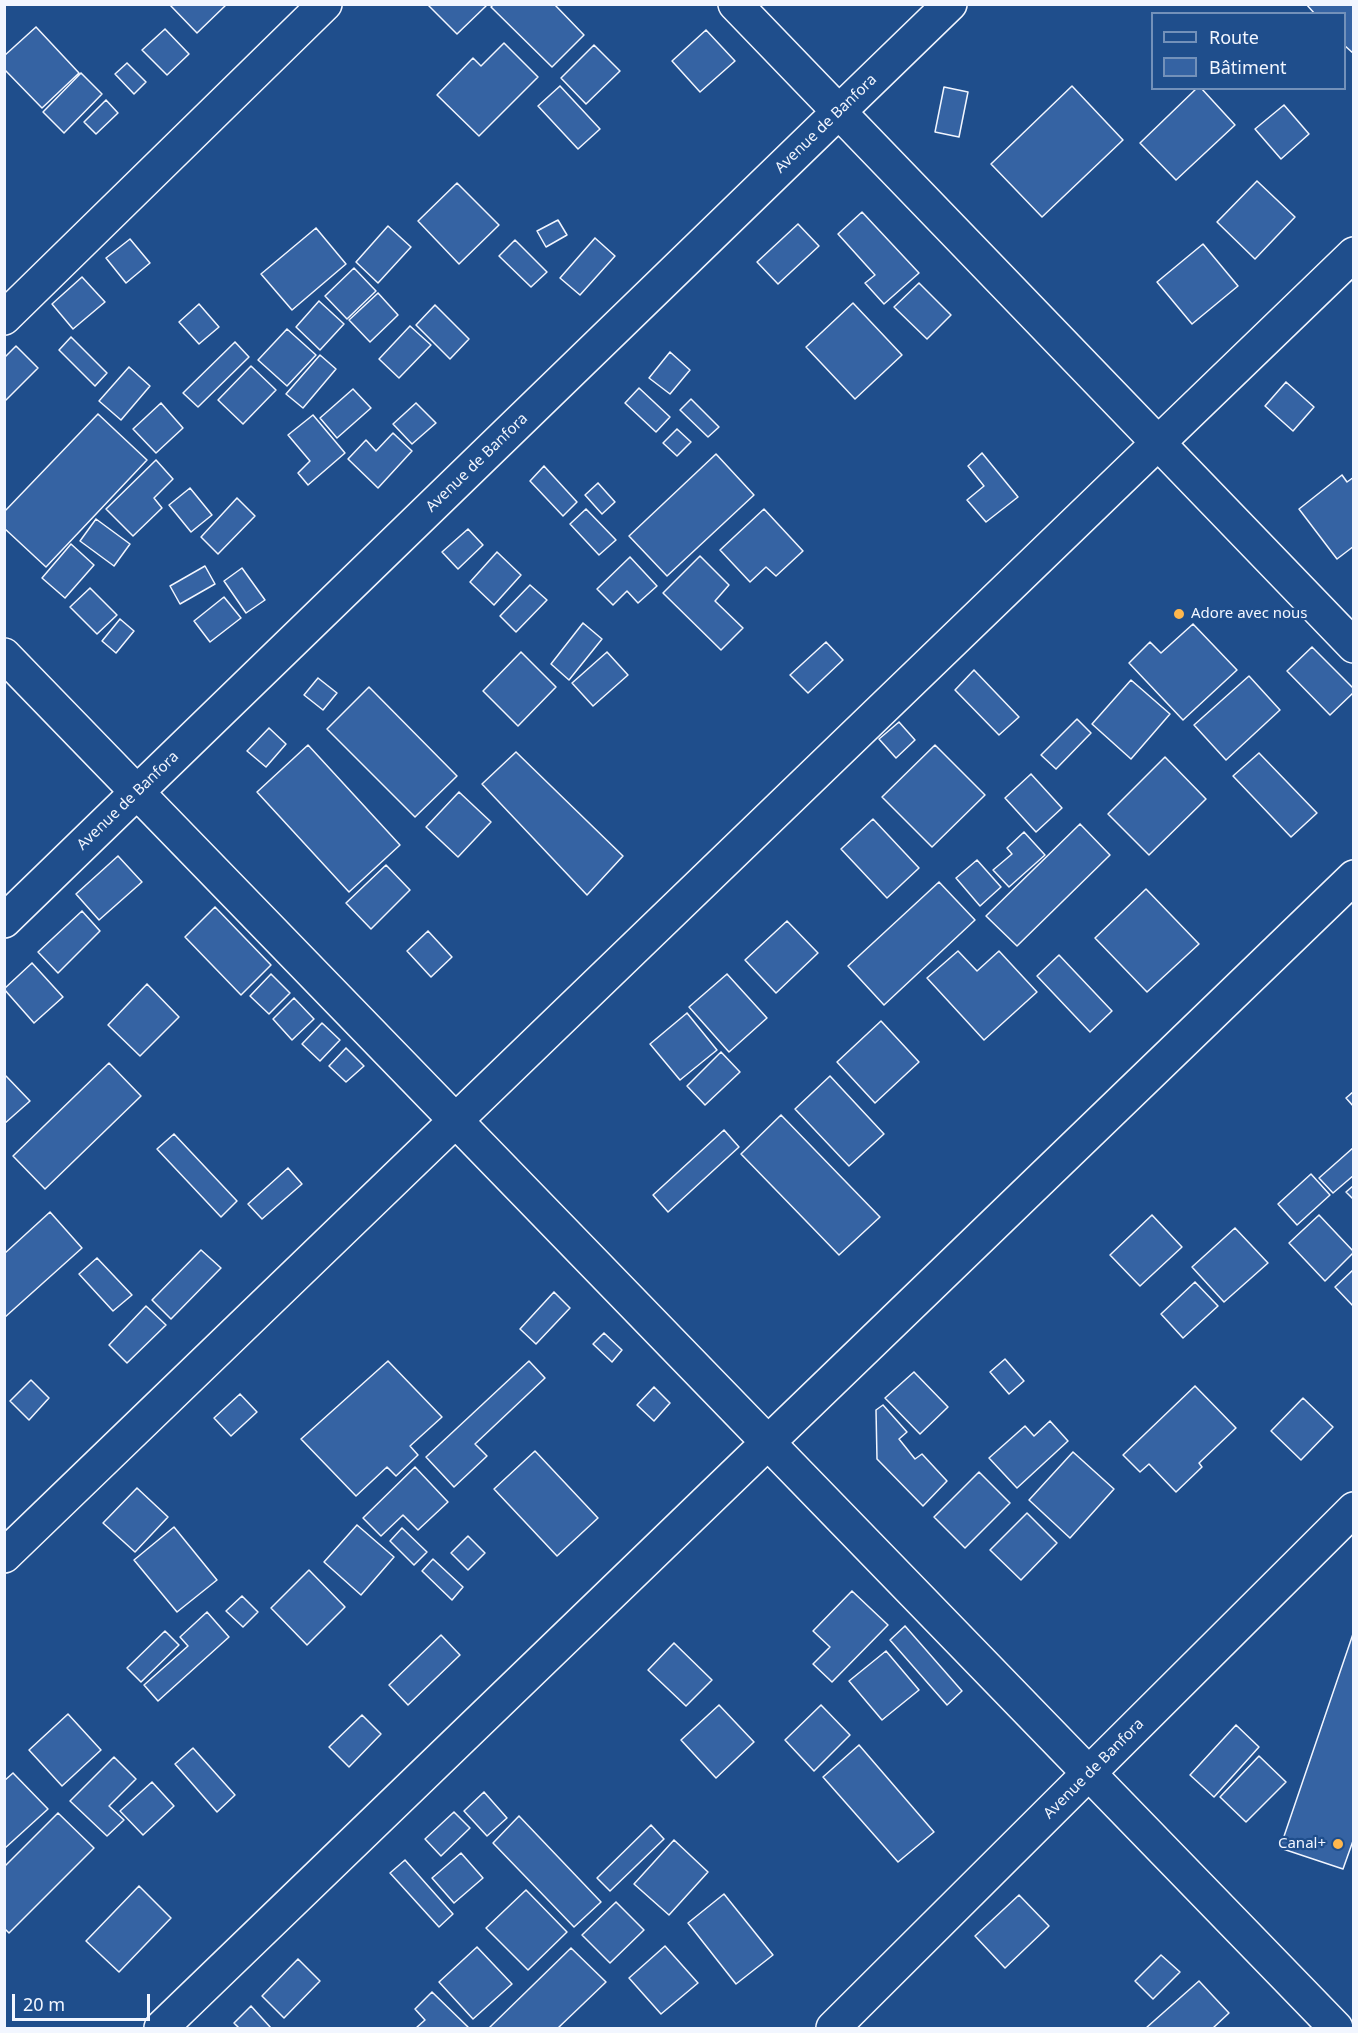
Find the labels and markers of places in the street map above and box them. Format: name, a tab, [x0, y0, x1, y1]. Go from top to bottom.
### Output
place label: Adore avec nous	[1191, 605, 1308, 623]
marker: Adore avec nous	[1172, 607, 1186, 621]
place label: Canal+	[1278, 1835, 1326, 1853]
marker: Canal+	[1331, 1837, 1345, 1851]

